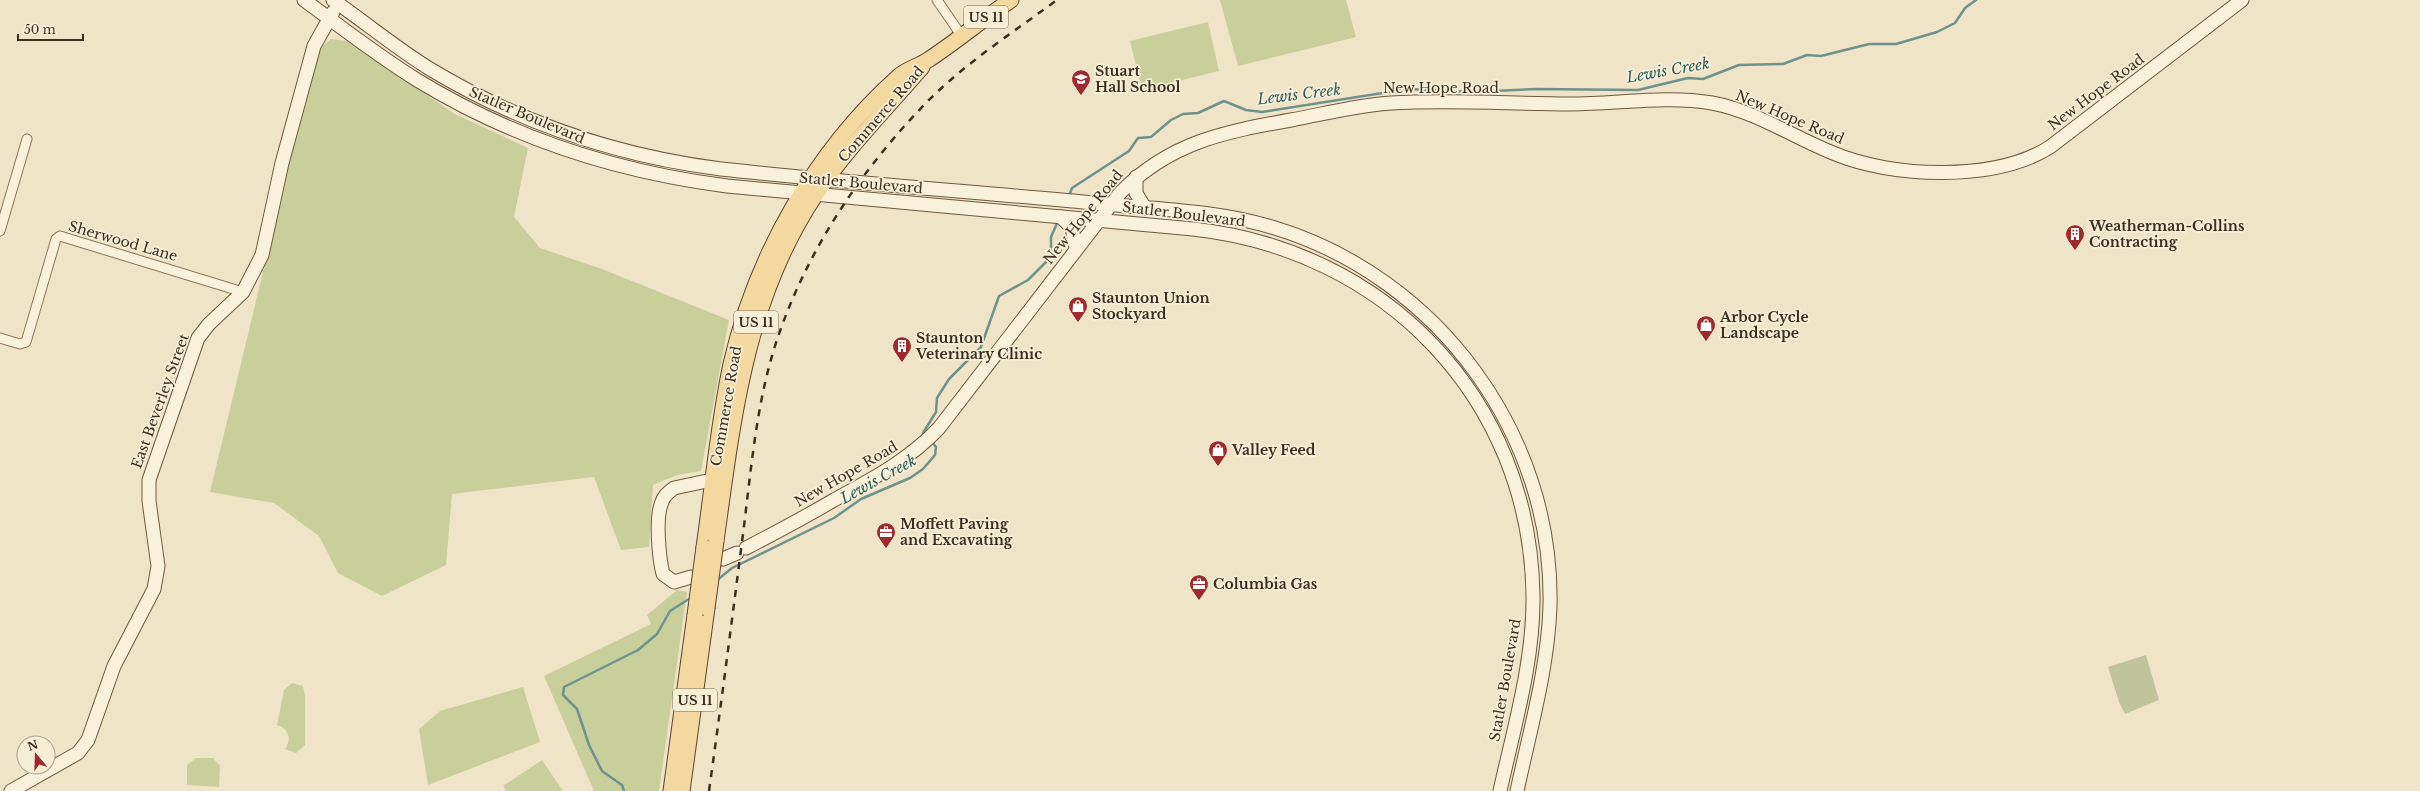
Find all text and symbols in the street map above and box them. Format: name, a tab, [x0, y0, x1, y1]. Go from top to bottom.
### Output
road number: US 11	[964, 6, 1008, 28]
scale bar	[18, 16, 83, 42]
text: 50 m	[24, 22, 56, 37]
street label: New Hope Road	[2044, 50, 2148, 134]
water label: Lewis Creek	[1624, 53, 1711, 87]
street label: Commerce Road	[834, 62, 928, 166]
place label: Stuart Hall School	[1095, 62, 1181, 96]
school or university icon: Stuart Hall School	[1070, 68, 1092, 96]
water label: Lewis Creek	[1255, 79, 1342, 109]
street label: New Hope Road	[1383, 79, 1500, 97]
street label: Statler Boulevard	[466, 82, 588, 148]
street label: New Hope Road	[1733, 86, 1847, 148]
street label: New Hope Road	[1039, 166, 1127, 268]
street label: Statler Boulevard	[798, 169, 924, 197]
street label: Statler Boulevard	[1121, 198, 1247, 231]
street label: Sherwood Lane	[66, 217, 180, 265]
place label: Weatherman-Collins Contracting	[2088, 217, 2245, 251]
building icon: Weatherman-Collins Contracting	[2064, 223, 2086, 251]
place label: Staunton Union Stockyard	[1092, 289, 1210, 323]
shop icon: Staunton Union Stockyard	[1067, 295, 1089, 323]
place label: Arbor Cycle Landscape	[1719, 308, 1809, 342]
road number: US 11	[734, 311, 778, 333]
shop icon: Arbor Cycle Landscape	[1695, 314, 1717, 342]
place label: Staunton Veterinary Clinic	[915, 329, 1042, 363]
street label: East Beverley Street	[127, 330, 193, 471]
building icon: Staunton Veterinary Clinic	[891, 335, 913, 363]
street label: Commerce Road	[707, 344, 746, 468]
street label: New Hope Road	[791, 437, 901, 511]
shop icon: Valley Feed	[1207, 439, 1229, 467]
place label: Valley Feed	[1231, 441, 1316, 459]
water label: Lewis Creek	[836, 450, 919, 508]
place label: Moffett Paving and Excavating	[900, 515, 1013, 549]
office icon: Moffett Paving and Excavating	[875, 521, 897, 549]
office icon: Columbia Gas	[1188, 573, 1210, 601]
place label: Columbia Gas	[1213, 575, 1318, 593]
street label: Statler Boulevard	[1485, 617, 1525, 743]
road number: US 11	[673, 689, 717, 711]
north arrow	[16, 735, 56, 775]
text: N	[26, 737, 41, 754]

